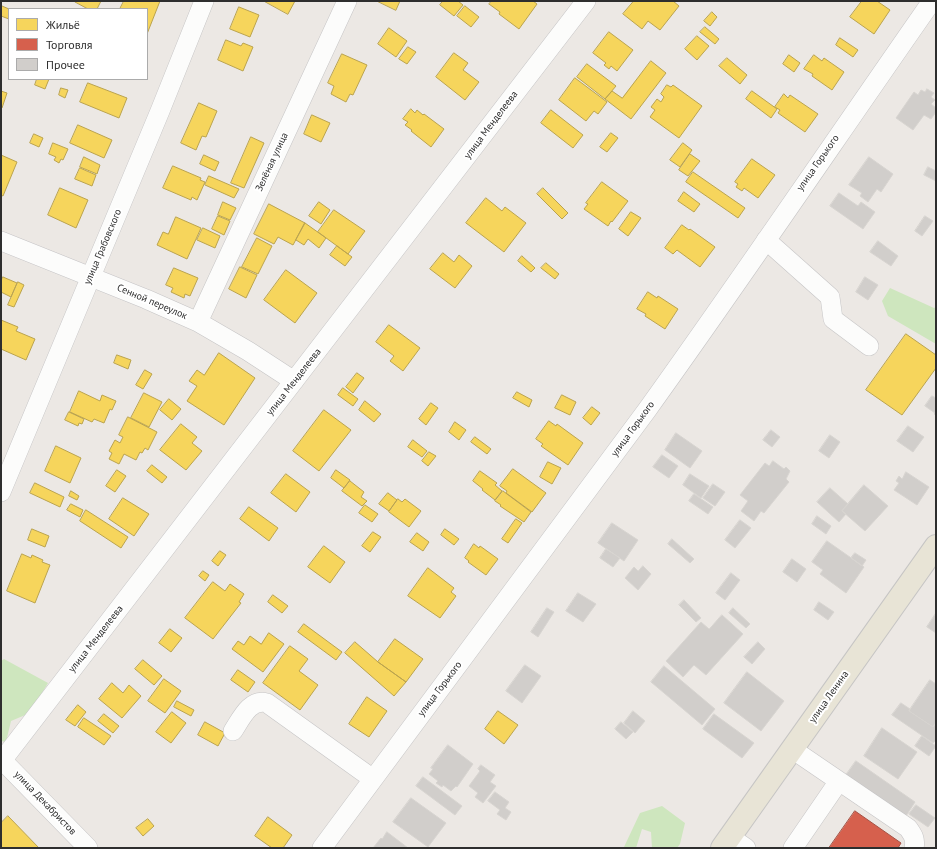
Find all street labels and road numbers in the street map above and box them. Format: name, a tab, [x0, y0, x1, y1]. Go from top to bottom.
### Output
street label: улица Менделеева	[462, 89, 520, 161]
street label: Зелёная улица	[253, 131, 291, 193]
street label: улица Горького	[794, 133, 842, 193]
street label: улица Грабовского	[82, 207, 124, 287]
street label: Сенной переулок	[115, 282, 189, 322]
street label: улица Менделеева	[264, 346, 324, 418]
street label: улица Горького	[609, 399, 657, 459]
street label: улица Менделеева	[66, 603, 126, 675]
street label: улица Горького	[415, 659, 465, 719]
street label: улица Ленина	[807, 669, 851, 725]
street label: улица Декабристов	[11, 769, 79, 837]

